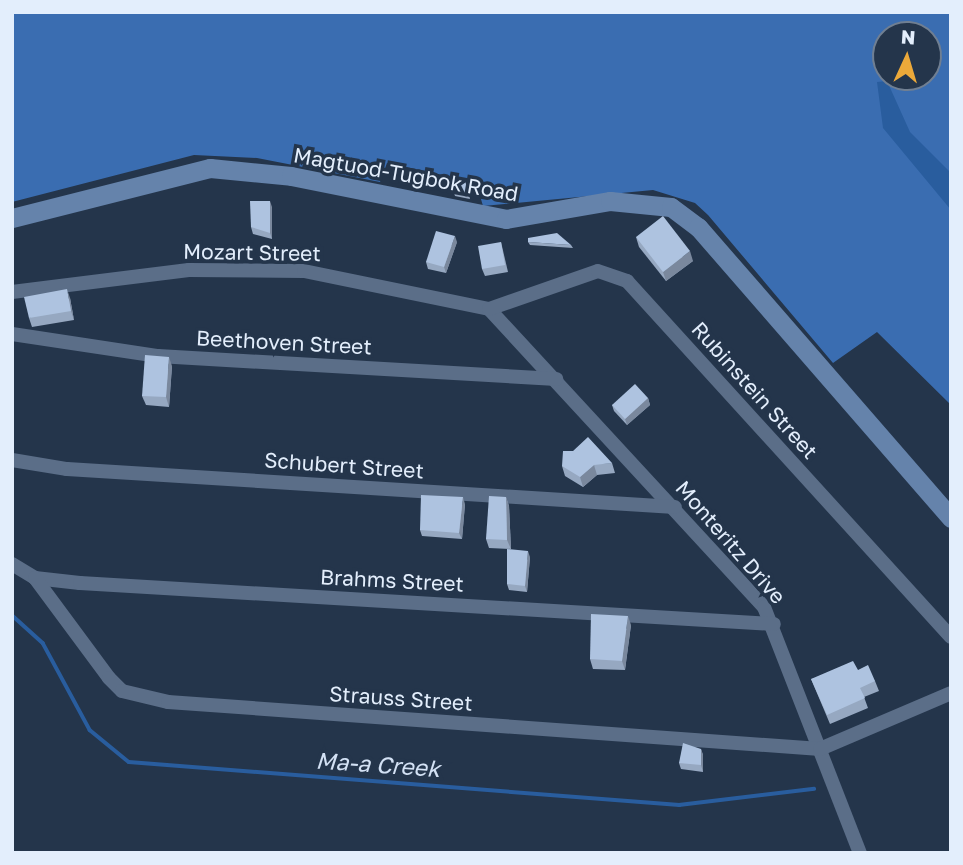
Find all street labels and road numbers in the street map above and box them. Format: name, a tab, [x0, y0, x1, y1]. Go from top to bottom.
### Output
street label: Magtuod-Tugbok Road	[292, 142, 520, 206]
street label: Mozart Street	[183, 238, 321, 266]
street label: Rubinstein Street	[687, 316, 823, 464]
street label: Beethoven Street	[196, 325, 372, 359]
street label: Schubert Street	[263, 447, 425, 483]
street label: Monteritz Drive	[671, 475, 791, 609]
street label: Brahms Street	[319, 564, 465, 596]
street label: Strauss Street	[328, 680, 474, 716]

